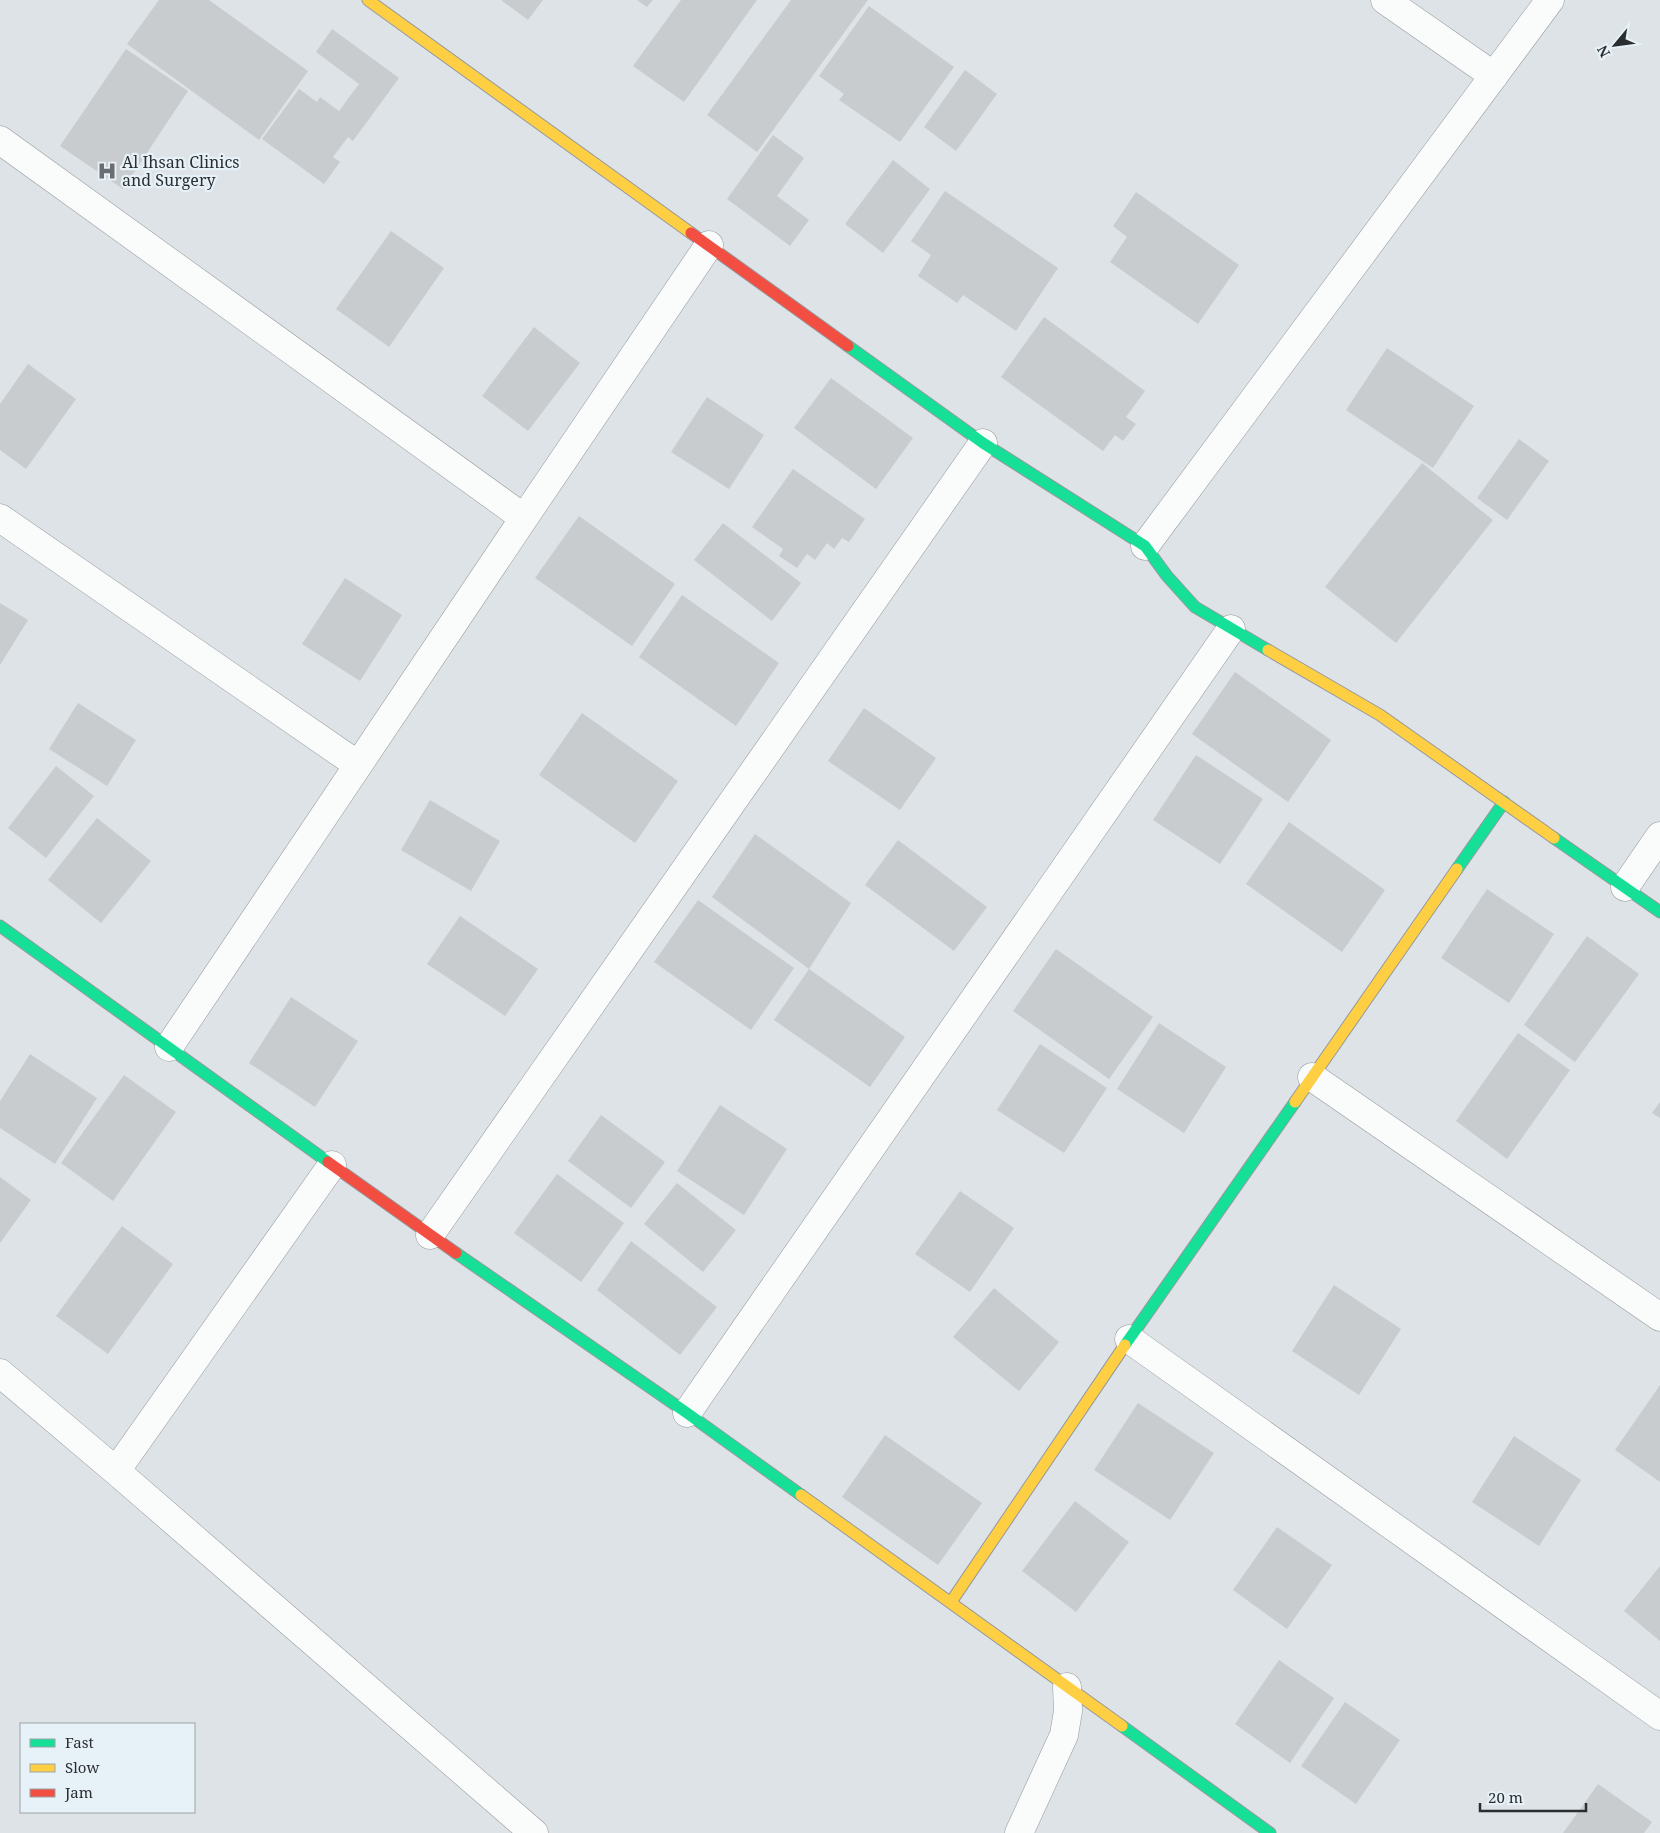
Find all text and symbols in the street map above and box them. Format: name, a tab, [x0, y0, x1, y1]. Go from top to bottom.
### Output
north arrow	[1590, 20, 1640, 70]
text: N	[1592, 42, 1614, 61]
place label: Al Ihsan Clinics and Surgery	[122, 151, 240, 191]
hospital icon: Al Ihsan Clinics and Surgery	[96, 160, 118, 182]
legend	[20, 1723, 195, 1813]
text: Fast	[65, 1732, 94, 1752]
text: Slow	[65, 1757, 99, 1777]
scale bar	[1480, 1780, 1586, 1812]
text: Jam	[64, 1782, 93, 1802]
text: 20 m	[1488, 1787, 1523, 1807]

